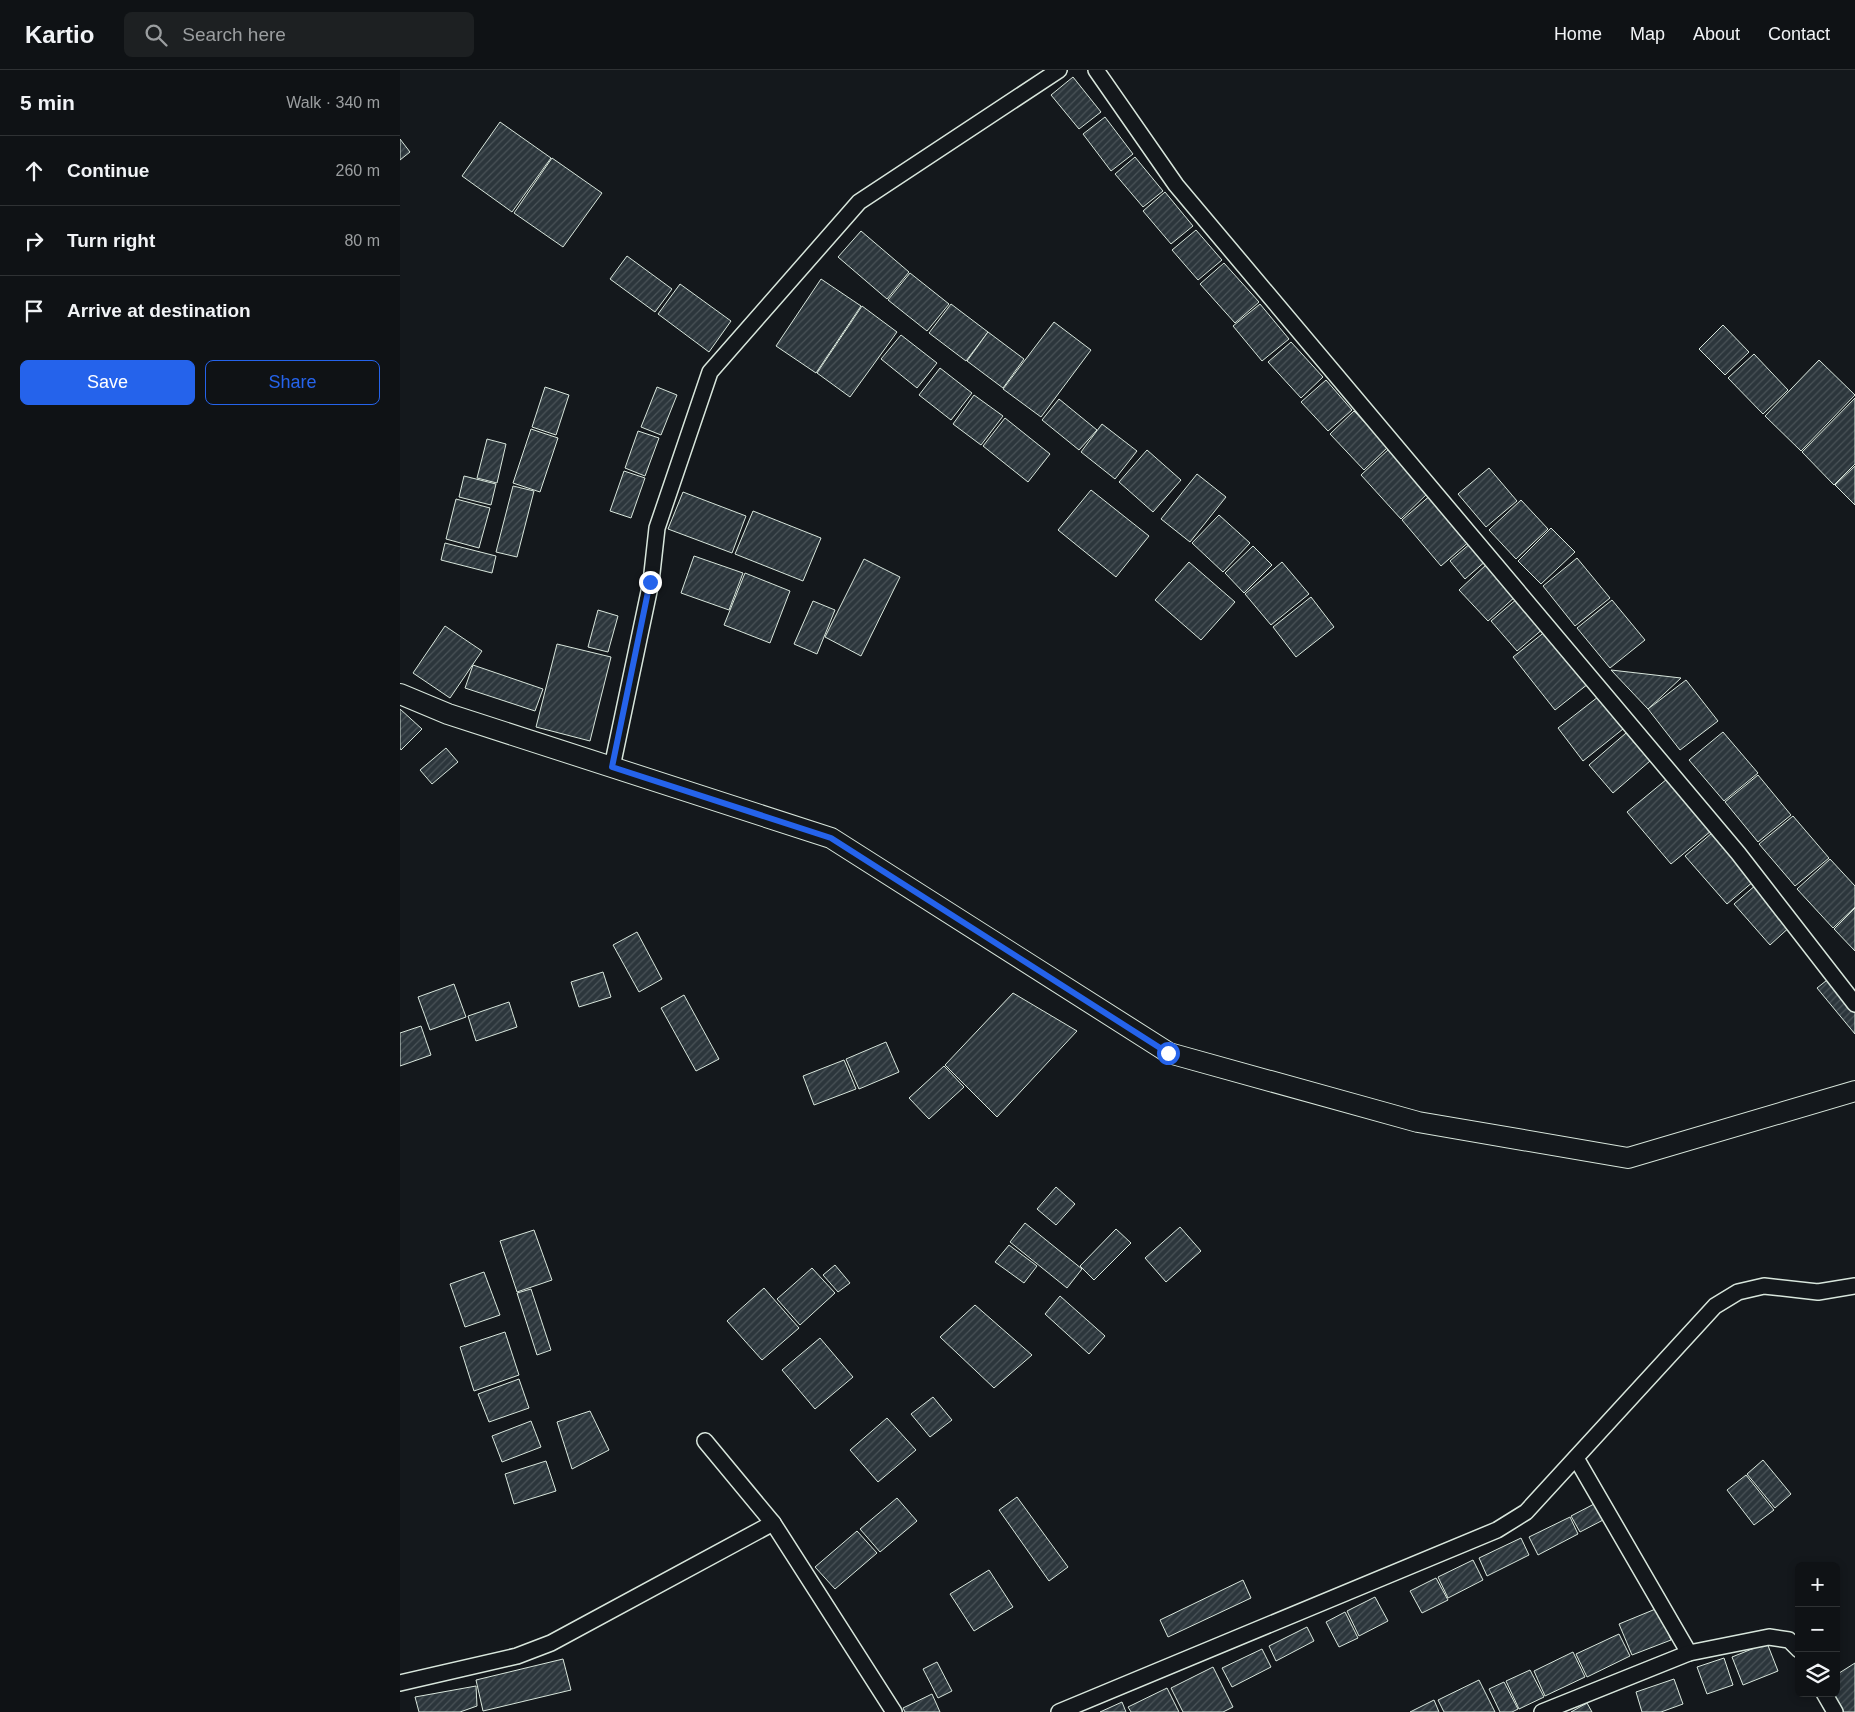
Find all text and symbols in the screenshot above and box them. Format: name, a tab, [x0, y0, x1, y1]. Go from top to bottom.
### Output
search box	[124, 12, 474, 57]
text: Kartio	[25, 21, 94, 48]
icon: search	[142, 21, 170, 49]
text: Search here	[182, 24, 286, 45]
text: Home	[1554, 24, 1602, 44]
text: Map	[1630, 24, 1665, 44]
text: About	[1693, 24, 1740, 44]
text: Contact	[1768, 24, 1830, 44]
text: 5 min	[20, 91, 75, 114]
text: Walk · 340 m	[286, 94, 380, 111]
icon: ahead	[20, 157, 48, 185]
text: Continue	[67, 160, 149, 181]
text: 260 m	[336, 162, 380, 179]
icon: right	[20, 227, 48, 255]
text: Turn right	[67, 230, 155, 251]
text: 80 m	[344, 232, 380, 249]
icon: arrive	[20, 297, 48, 325]
text: Arrive at destination	[67, 300, 251, 321]
button: Save	[20, 360, 195, 405]
button: Share	[205, 360, 380, 405]
route end	[639, 571, 662, 594]
route start	[1157, 1042, 1180, 1065]
map controls	[1795, 1562, 1840, 1697]
button: +	[1795, 1562, 1840, 1607]
button: −	[1795, 1607, 1840, 1652]
button: layers	[1795, 1652, 1840, 1697]

